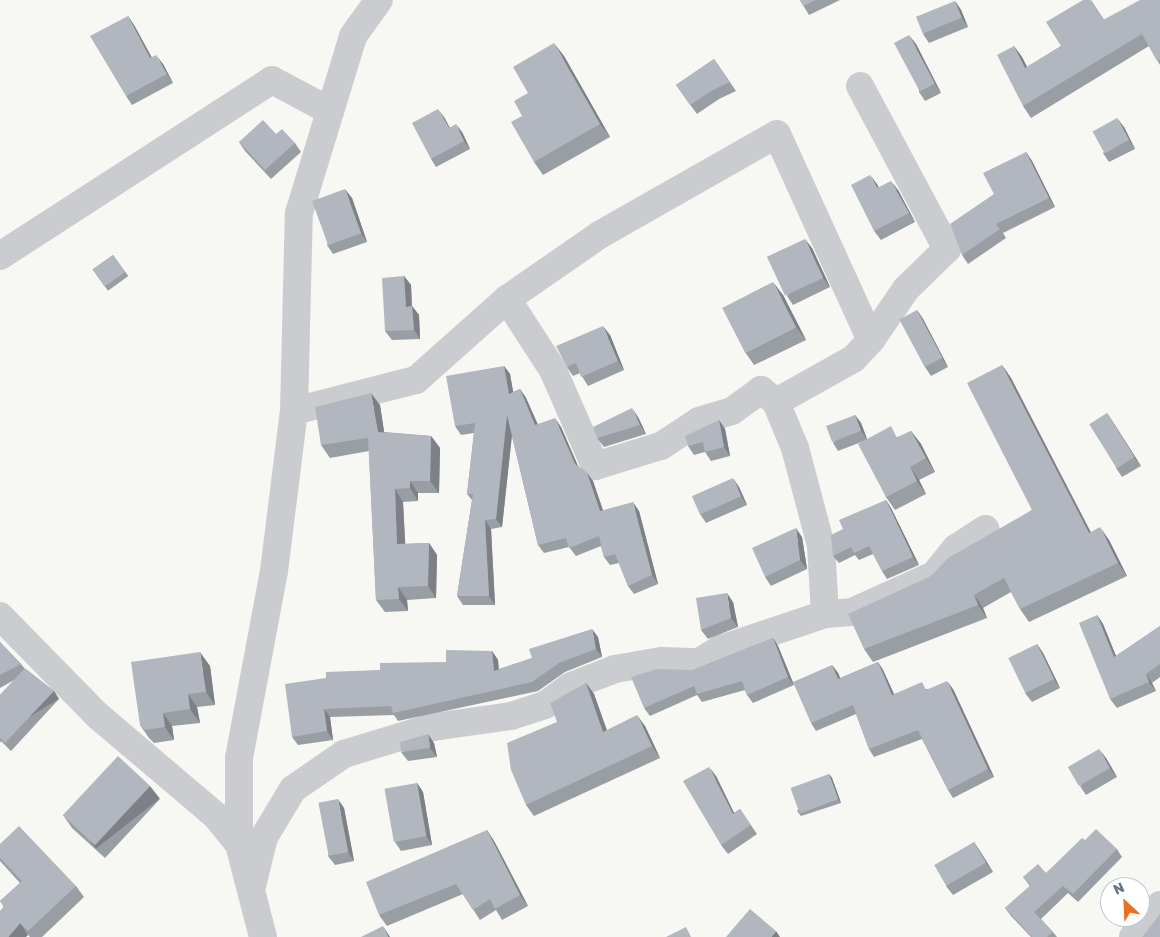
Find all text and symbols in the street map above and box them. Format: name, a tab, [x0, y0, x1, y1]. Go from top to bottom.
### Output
north arrow	[1100, 877, 1150, 927]
text: N	[1111, 879, 1127, 899]

